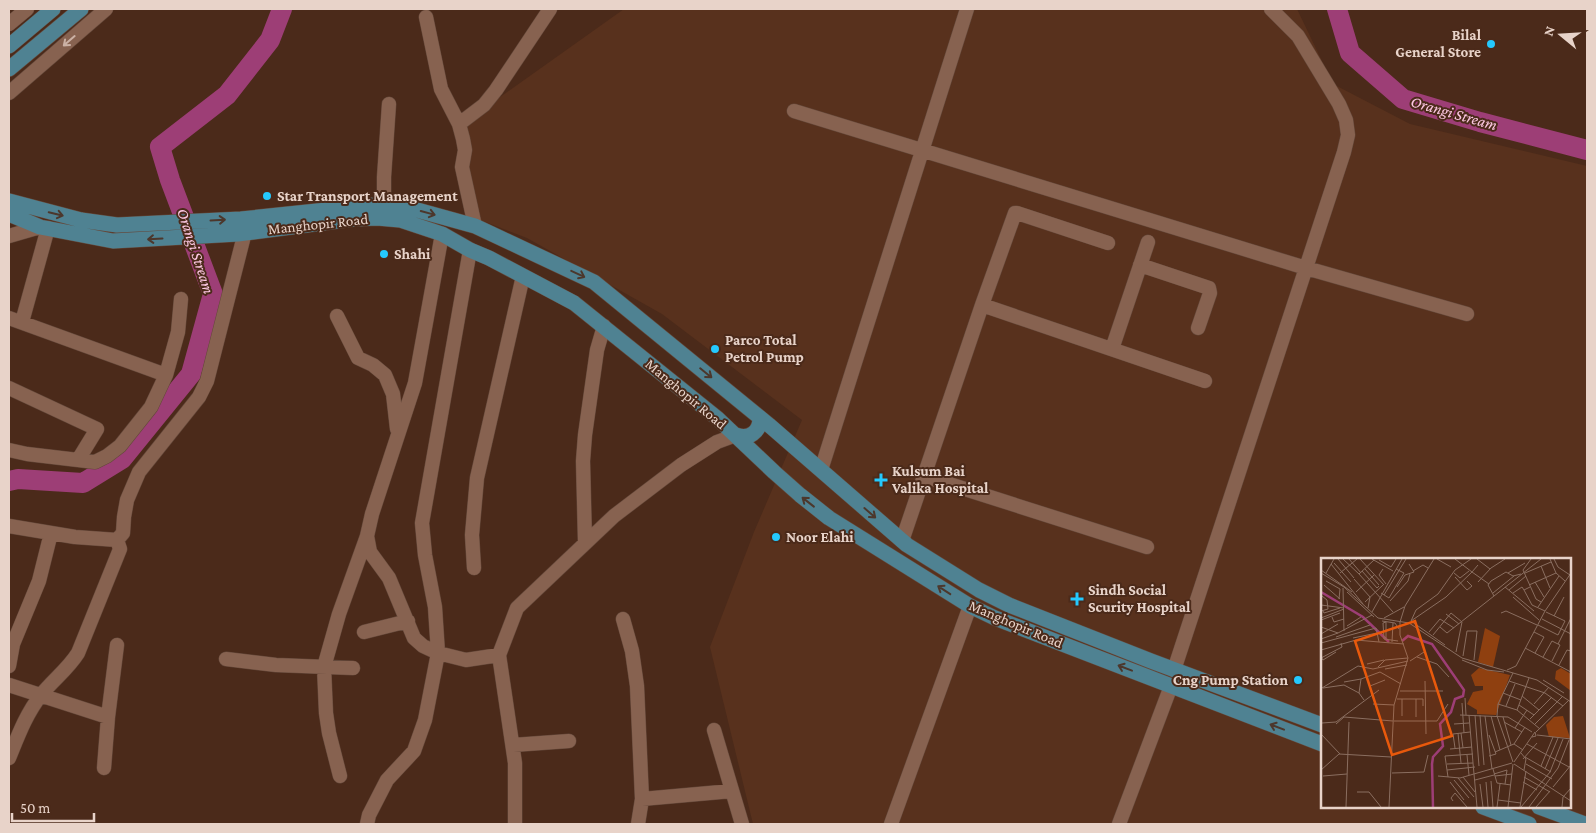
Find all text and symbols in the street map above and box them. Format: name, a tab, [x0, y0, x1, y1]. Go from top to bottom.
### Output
north arrow	[1536, 10, 1586, 60]
text: N	[1540, 24, 1558, 38]
place label: Bilal General Store	[1395, 27, 1482, 60]
one-way arrow	[63, 35, 76, 46]
marker: Bilal General Store	[1485, 38, 1497, 50]
water label: Orangi Stream	[1409, 93, 1499, 134]
place label: Star Transport Management	[277, 188, 458, 204]
marker: Star Transport Management	[261, 190, 273, 202]
water label: Orangi Stream	[173, 206, 218, 296]
one-way arrow	[47, 209, 63, 219]
one-way arrow	[419, 209, 435, 218]
street label: Manghopir Road	[267, 211, 369, 238]
one-way arrow	[210, 215, 226, 224]
one-way arrow	[147, 234, 163, 243]
place label: Shahi	[394, 246, 431, 262]
marker: Shahi	[378, 248, 390, 260]
one-way arrow	[570, 270, 585, 280]
place label: Parco Total Petrol Pump	[725, 332, 804, 365]
marker: Parco Total Petrol Pump	[709, 343, 721, 355]
street label: Manghopir Road	[642, 356, 730, 433]
one-way arrow	[699, 368, 712, 379]
place label: Kulsum Bai Valika Hospital	[891, 463, 989, 496]
marker: Kulsum Bai Valika Hospital	[874, 473, 888, 487]
one-way arrow	[802, 496, 815, 507]
one-way arrow	[863, 507, 876, 518]
place label: Noor Elahi	[786, 529, 854, 545]
marker: Noor Elahi	[770, 531, 782, 543]
inset map	[1321, 558, 1571, 808]
place label: Sindh Social Scurity Hospital	[1088, 582, 1191, 615]
one-way arrow	[938, 585, 952, 595]
marker: Sindh Social Scurity Hospital	[1070, 592, 1084, 606]
street label: Manghopir Road	[966, 597, 1065, 652]
one-way arrow	[1118, 663, 1133, 672]
place label: Cng Pump Station	[1173, 672, 1288, 688]
marker: Cng Pump Station	[1292, 674, 1304, 686]
one-way arrow	[1270, 722, 1285, 731]
scale bar	[12, 790, 95, 822]
text: 50 m	[20, 800, 50, 816]

